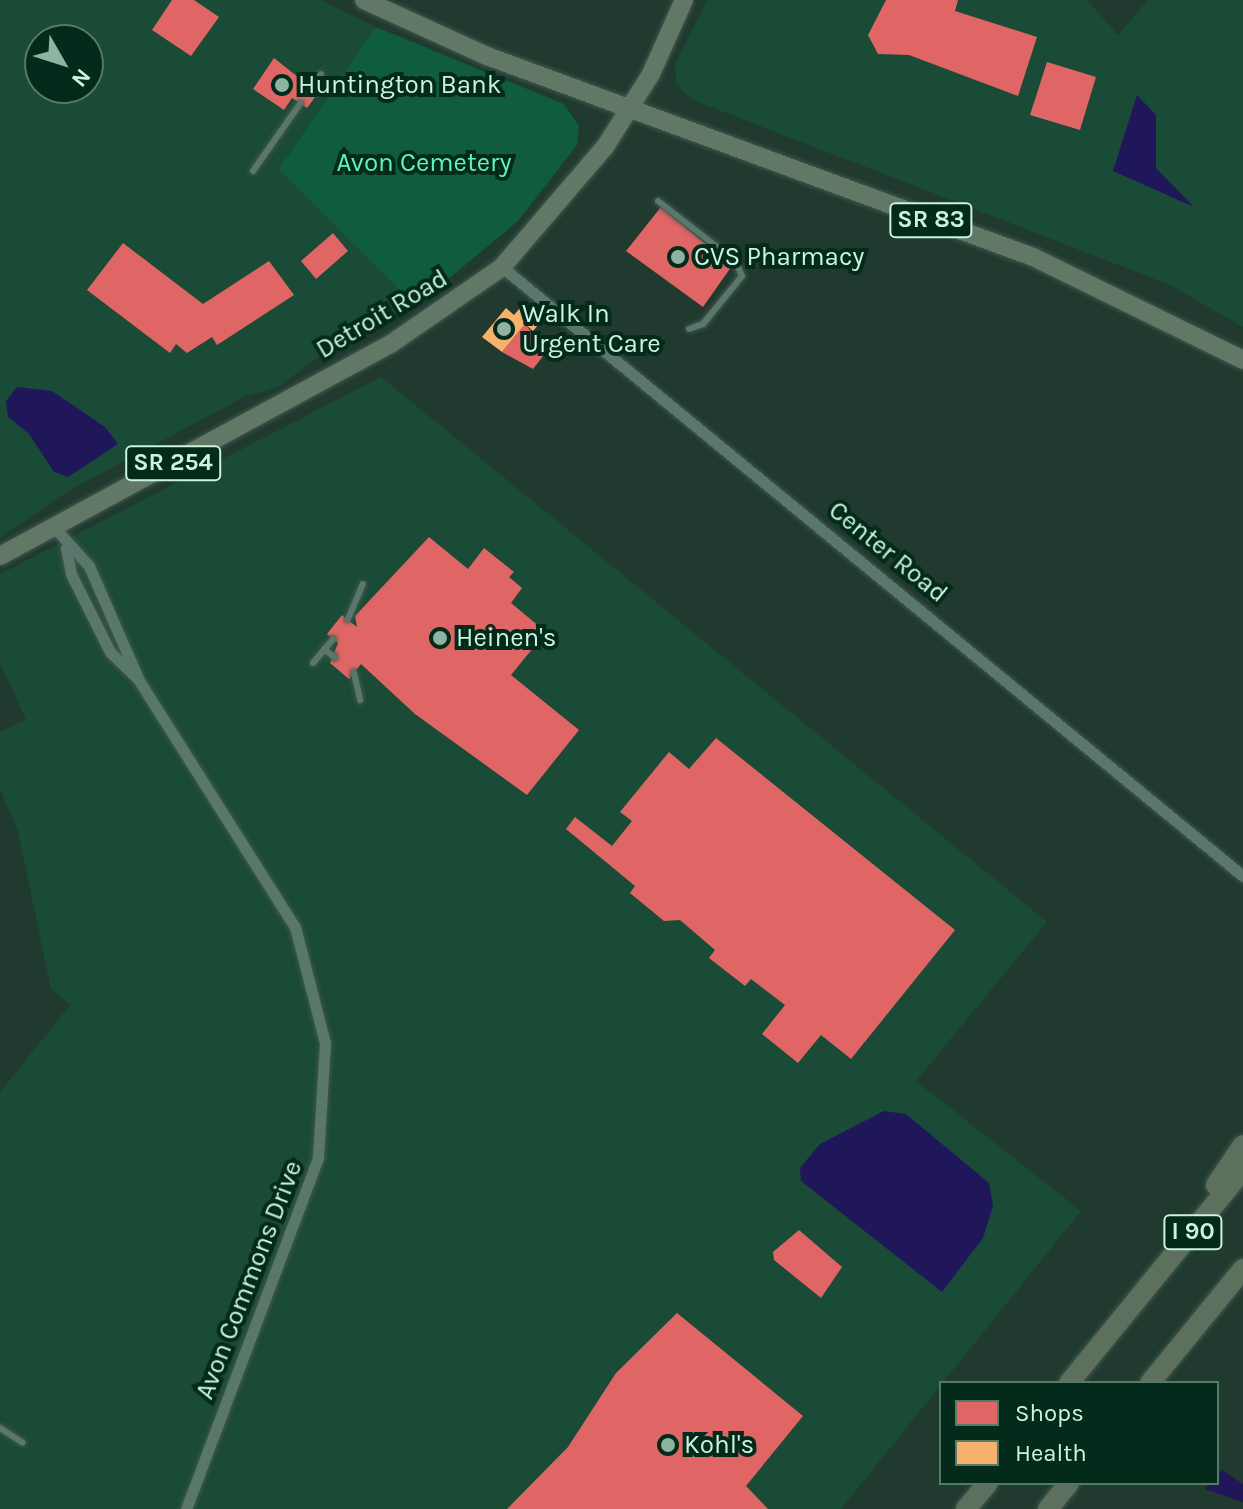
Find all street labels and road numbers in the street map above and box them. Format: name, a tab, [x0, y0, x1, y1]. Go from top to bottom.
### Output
road number: SR 83	[889, 200, 973, 240]
street label: Detroit Road	[311, 263, 453, 365]
road number: SR 254	[125, 443, 221, 483]
street label: Center Road	[822, 495, 954, 609]
street label: Avon Commons Drive	[189, 1156, 309, 1404]
road number: I 90	[1163, 1212, 1223, 1252]

